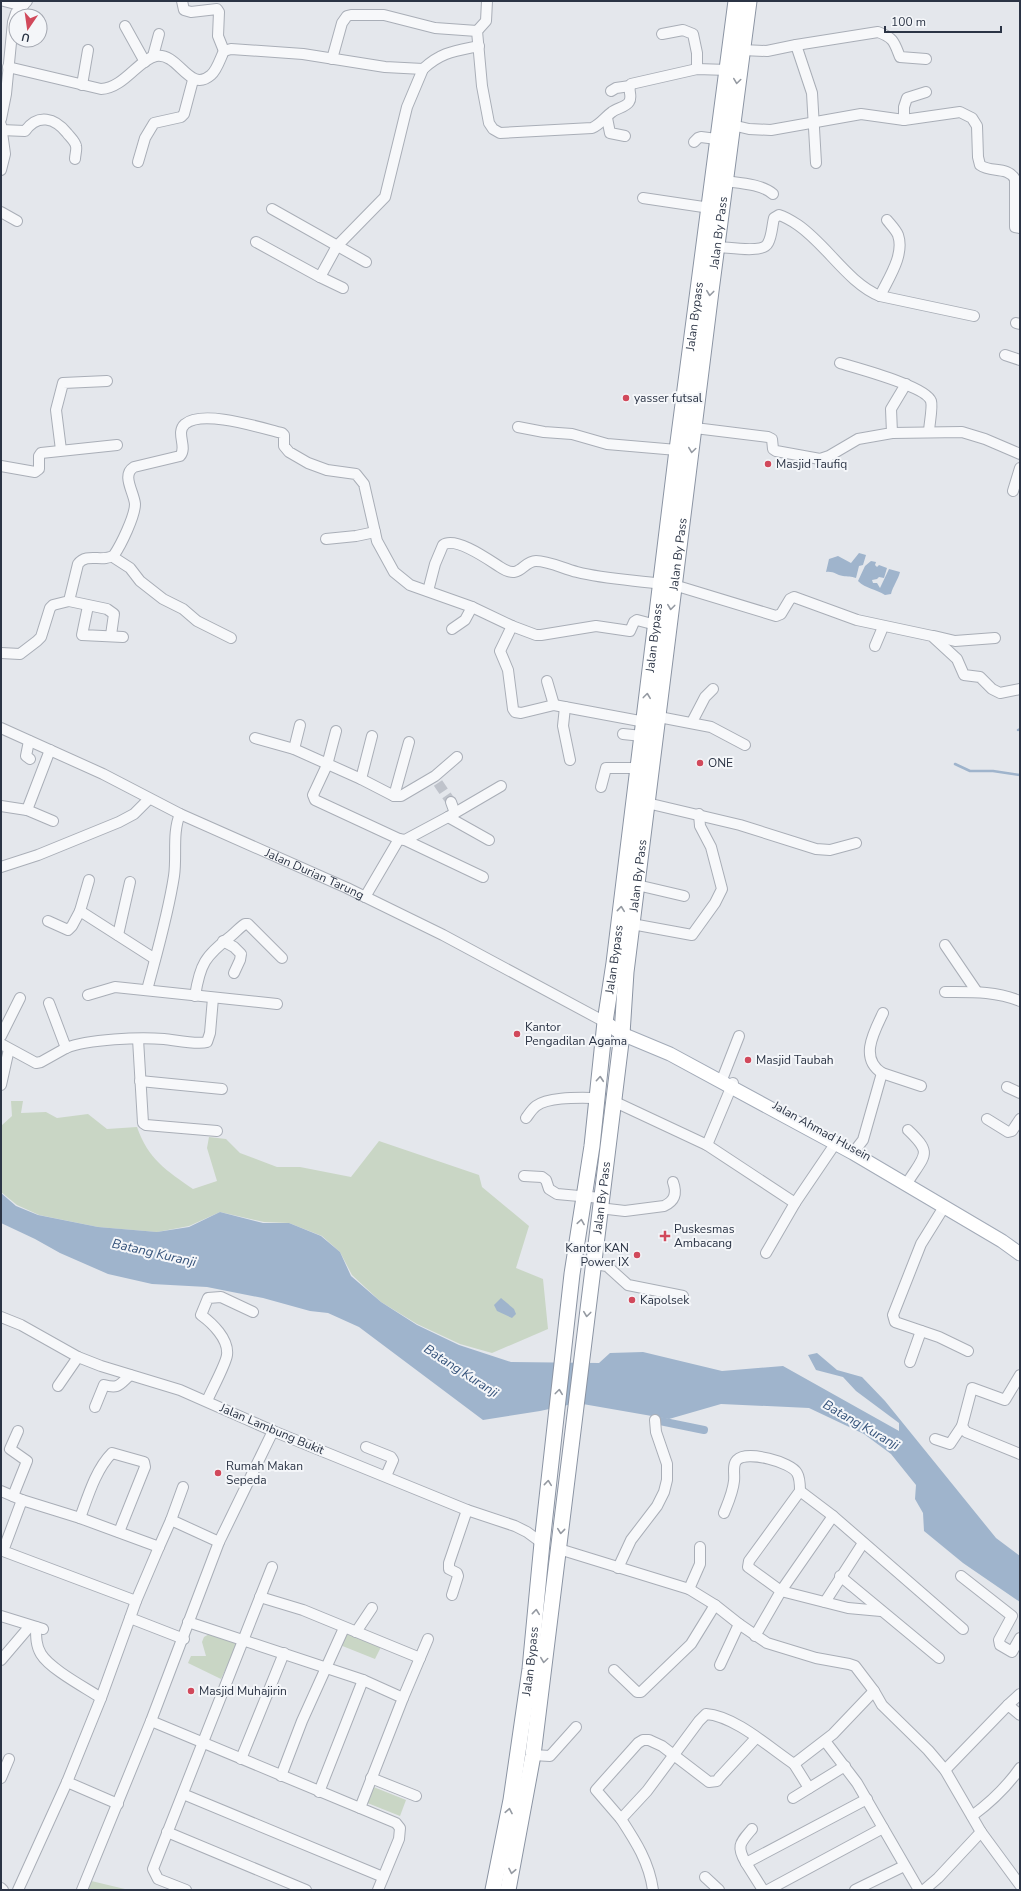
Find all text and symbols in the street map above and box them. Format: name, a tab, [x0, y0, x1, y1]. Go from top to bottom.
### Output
north arrow	[8, 8, 48, 48]
scale bar	[885, 8, 1001, 34]
text: 100 m	[891, 14, 926, 30]
text: U	[20, 29, 32, 45]
one-way arrow	[733, 78, 742, 84]
street label: Jalan By Pass	[706, 195, 731, 271]
street label: Jalan Bypass	[682, 281, 707, 353]
one-way arrow	[706, 290, 715, 296]
place label: yasser futsal	[634, 390, 703, 406]
marker: yasser futsal	[621, 393, 631, 403]
one-way arrow	[688, 447, 697, 453]
place label: Masjid Taufiq	[776, 456, 847, 472]
marker: Masjid Taufiq	[763, 459, 773, 469]
street label: Jalan By Pass	[666, 517, 691, 592]
street label: Jalan Bypass	[642, 602, 666, 674]
one-way arrow	[667, 604, 676, 610]
one-way arrow	[643, 693, 652, 699]
place label: ONE	[708, 755, 733, 771]
marker: ONE	[695, 758, 705, 768]
street label: Jalan By Pass	[625, 838, 650, 914]
street label: Jalan Durian Tarung	[262, 844, 367, 903]
one-way arrow	[616, 906, 625, 912]
street label: Jalan Bypass	[601, 924, 627, 996]
place label: Kantor Pengadilan Agama	[525, 1019, 627, 1049]
marker: Kantor Pengadilan Agama	[512, 1029, 522, 1039]
place label: Masjid Taubah	[756, 1052, 834, 1068]
marker: Masjid Taubah	[743, 1055, 753, 1065]
one-way arrow	[595, 1076, 604, 1082]
street label: Jalan Ahmad Husein	[769, 1097, 874, 1165]
street label: Jalan By Pass	[589, 1160, 614, 1236]
one-way arrow	[576, 1219, 585, 1225]
place label: Puskesmas Ambacang	[674, 1221, 735, 1251]
marker: Puskesmas Ambacang	[659, 1230, 671, 1242]
water label: Batang Kuranji	[110, 1235, 199, 1272]
place label: Kantor KAN Power IX	[565, 1240, 629, 1270]
marker: Kantor KAN Power IX	[632, 1250, 642, 1260]
place label: Kapolsek	[640, 1292, 690, 1308]
marker: Kapolsek	[627, 1295, 637, 1305]
one-way arrow	[583, 1311, 592, 1317]
water label: Batang Kuranji	[420, 1340, 503, 1402]
one-way arrow	[554, 1389, 563, 1395]
water label: Batang Kuranji	[819, 1396, 903, 1455]
street label: Jalan Lambung Bukit	[217, 1399, 327, 1458]
place label: Rumah Makan Sepeda	[226, 1458, 303, 1488]
marker: Rumah Makan Sepeda	[213, 1468, 223, 1478]
one-way arrow	[544, 1480, 553, 1486]
one-way arrow	[557, 1528, 566, 1534]
one-way arrow	[531, 1609, 540, 1615]
street label: Jalan Bypass	[518, 1626, 542, 1698]
one-way arrow	[540, 1657, 549, 1663]
place label: Masjid Muhajirin	[199, 1683, 287, 1699]
marker: Masjid Muhajirin	[186, 1686, 196, 1696]
one-way arrow	[504, 1807, 513, 1814]
one-way arrow	[508, 1868, 517, 1874]

